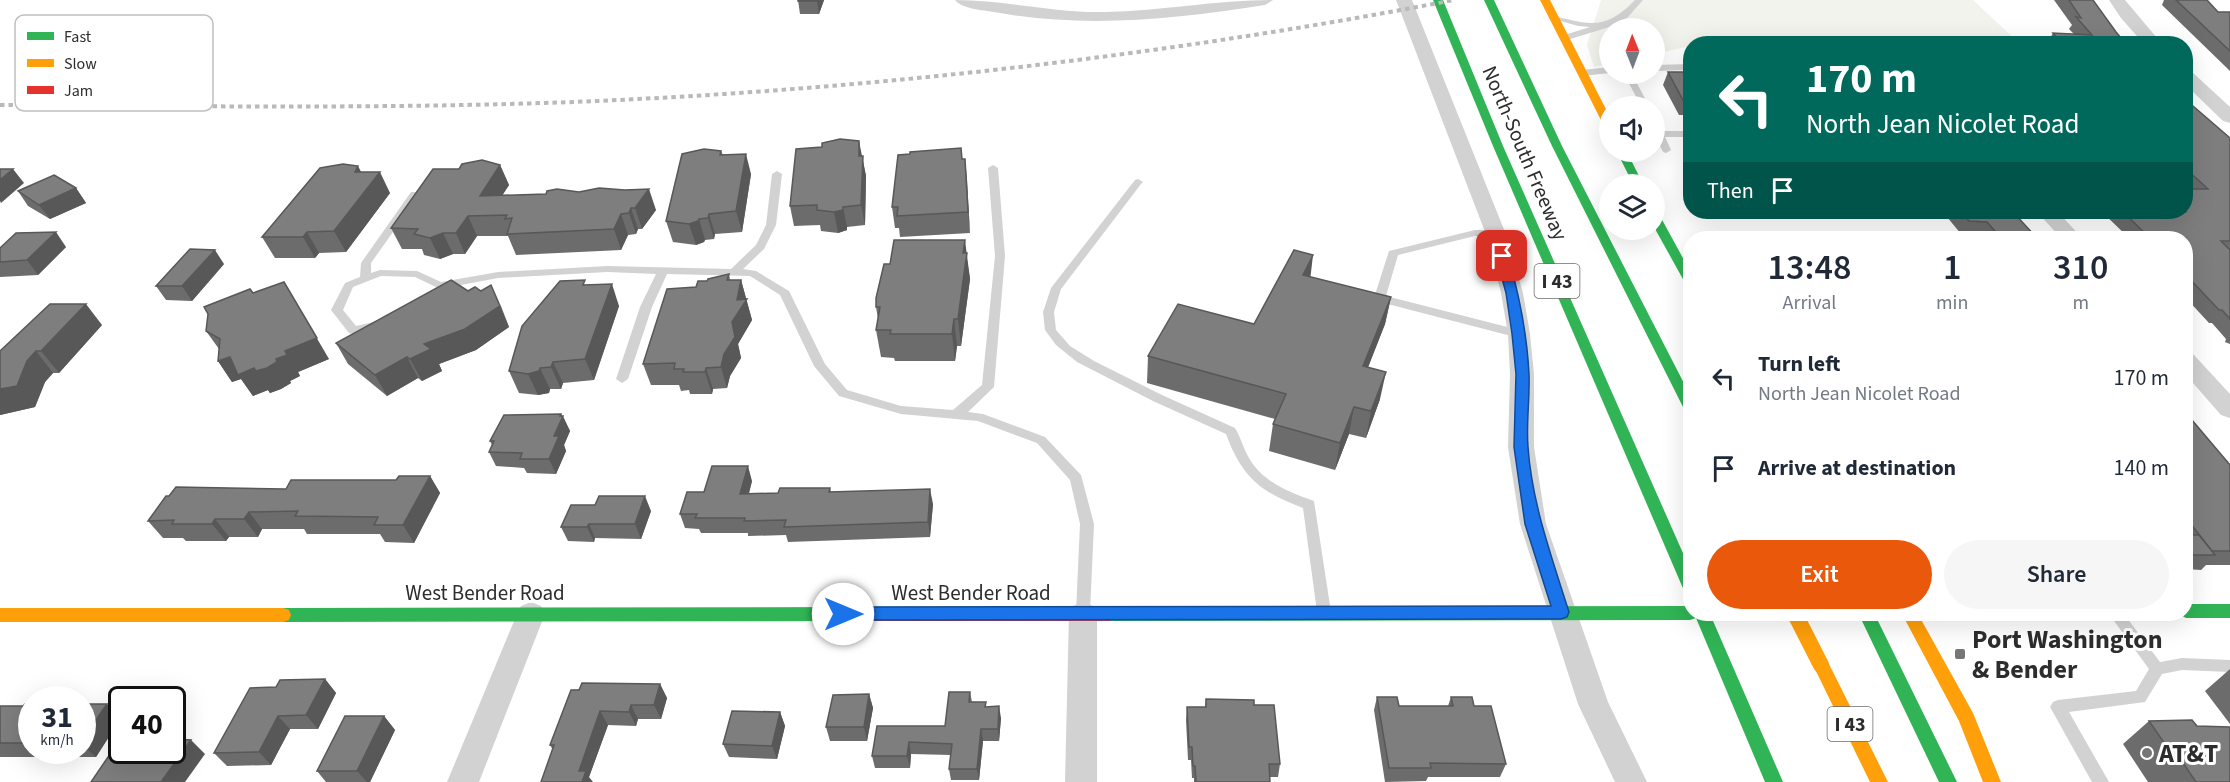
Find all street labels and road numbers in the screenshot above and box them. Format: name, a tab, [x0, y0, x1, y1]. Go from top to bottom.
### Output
street label: North-South Freeway	[1475, 61, 1575, 245]
road number: I 43	[1534, 264, 1580, 298]
street label: West Bender Road	[405, 578, 565, 608]
street label: West Bender Road	[891, 578, 1051, 608]
road number: I 43	[1828, 707, 1872, 741]

